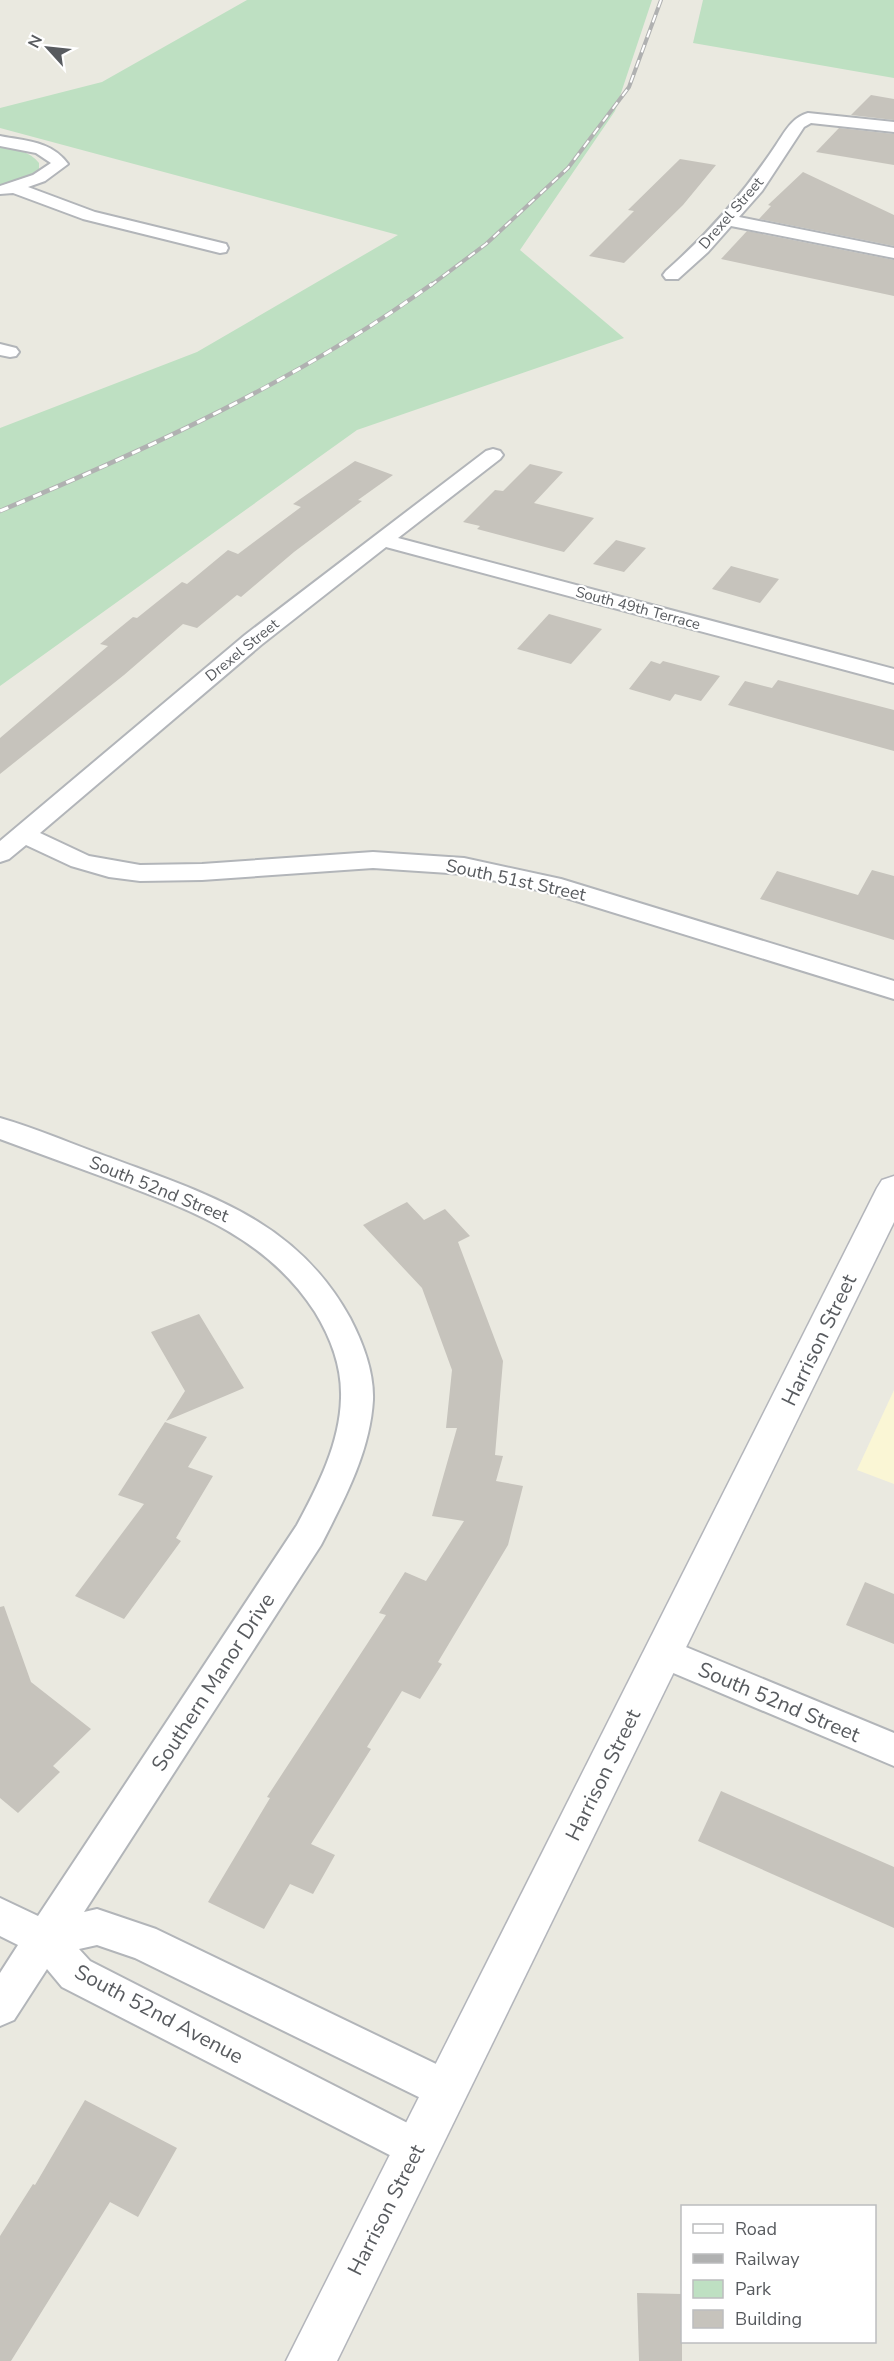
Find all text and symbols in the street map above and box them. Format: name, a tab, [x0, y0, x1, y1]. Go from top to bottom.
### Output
north arrow	[18, 18, 78, 78]
text: N	[23, 31, 48, 52]
street label: Drexel Street	[694, 172, 768, 253]
street label: South 49th Terrace	[573, 582, 703, 634]
street label: Drexel Street	[201, 614, 284, 686]
street label: South 51st Street	[444, 853, 589, 907]
street label: South 52nd Street	[86, 1150, 233, 1228]
street label: Harrison Street	[775, 1269, 863, 1411]
street label: Southern Manor Drive	[145, 1588, 281, 1776]
street label: South 52nd Street	[694, 1655, 865, 1749]
street label: Harrison Street	[559, 1704, 647, 1846]
street label: South 52nd Avenue	[70, 1958, 248, 2070]
street label: Harrison Street	[341, 2139, 431, 2280]
legend	[681, 2205, 876, 2343]
text: Road	[735, 2217, 777, 2241]
text: Railway	[735, 2247, 800, 2271]
text: Park	[735, 2277, 772, 2301]
text: Building	[735, 2307, 802, 2331]

